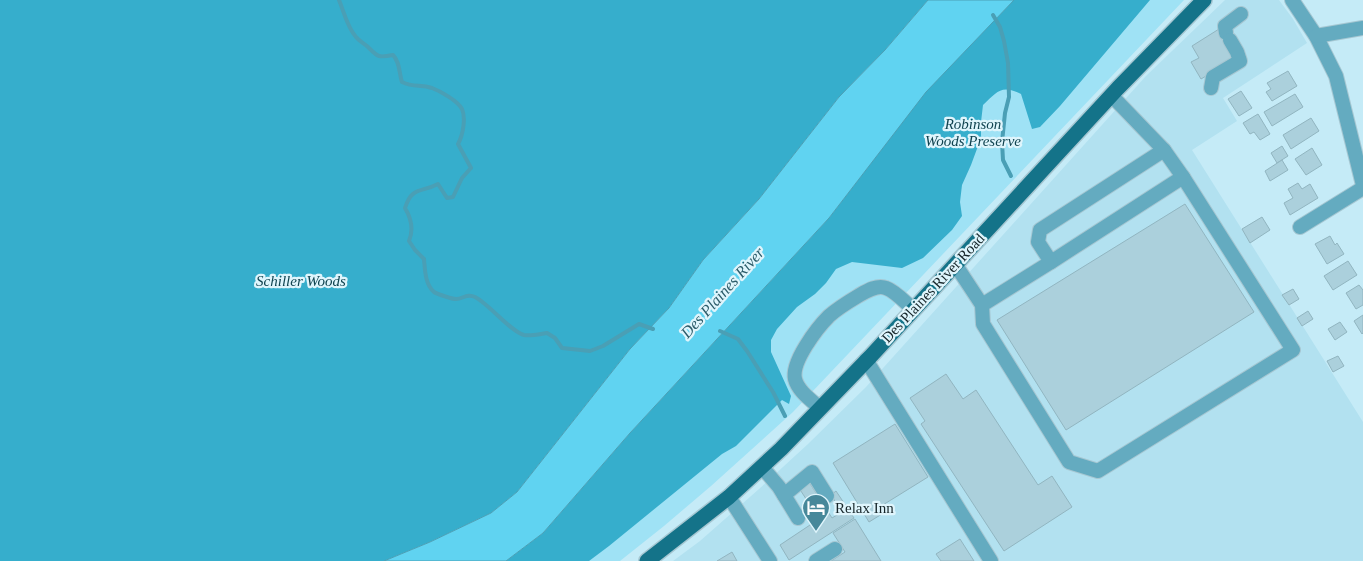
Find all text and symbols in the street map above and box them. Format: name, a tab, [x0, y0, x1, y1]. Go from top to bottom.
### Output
park label: Robinson Woods Preserve	[925, 116, 1021, 149]
street label: Des Plaines River Road	[878, 230, 988, 346]
water label: Des Plaines River	[677, 243, 768, 342]
park label: Schiller Woods	[256, 273, 346, 289]
hotel icon: Relax Inn	[801, 493, 831, 532]
place label: Relax Inn	[835, 500, 894, 516]

